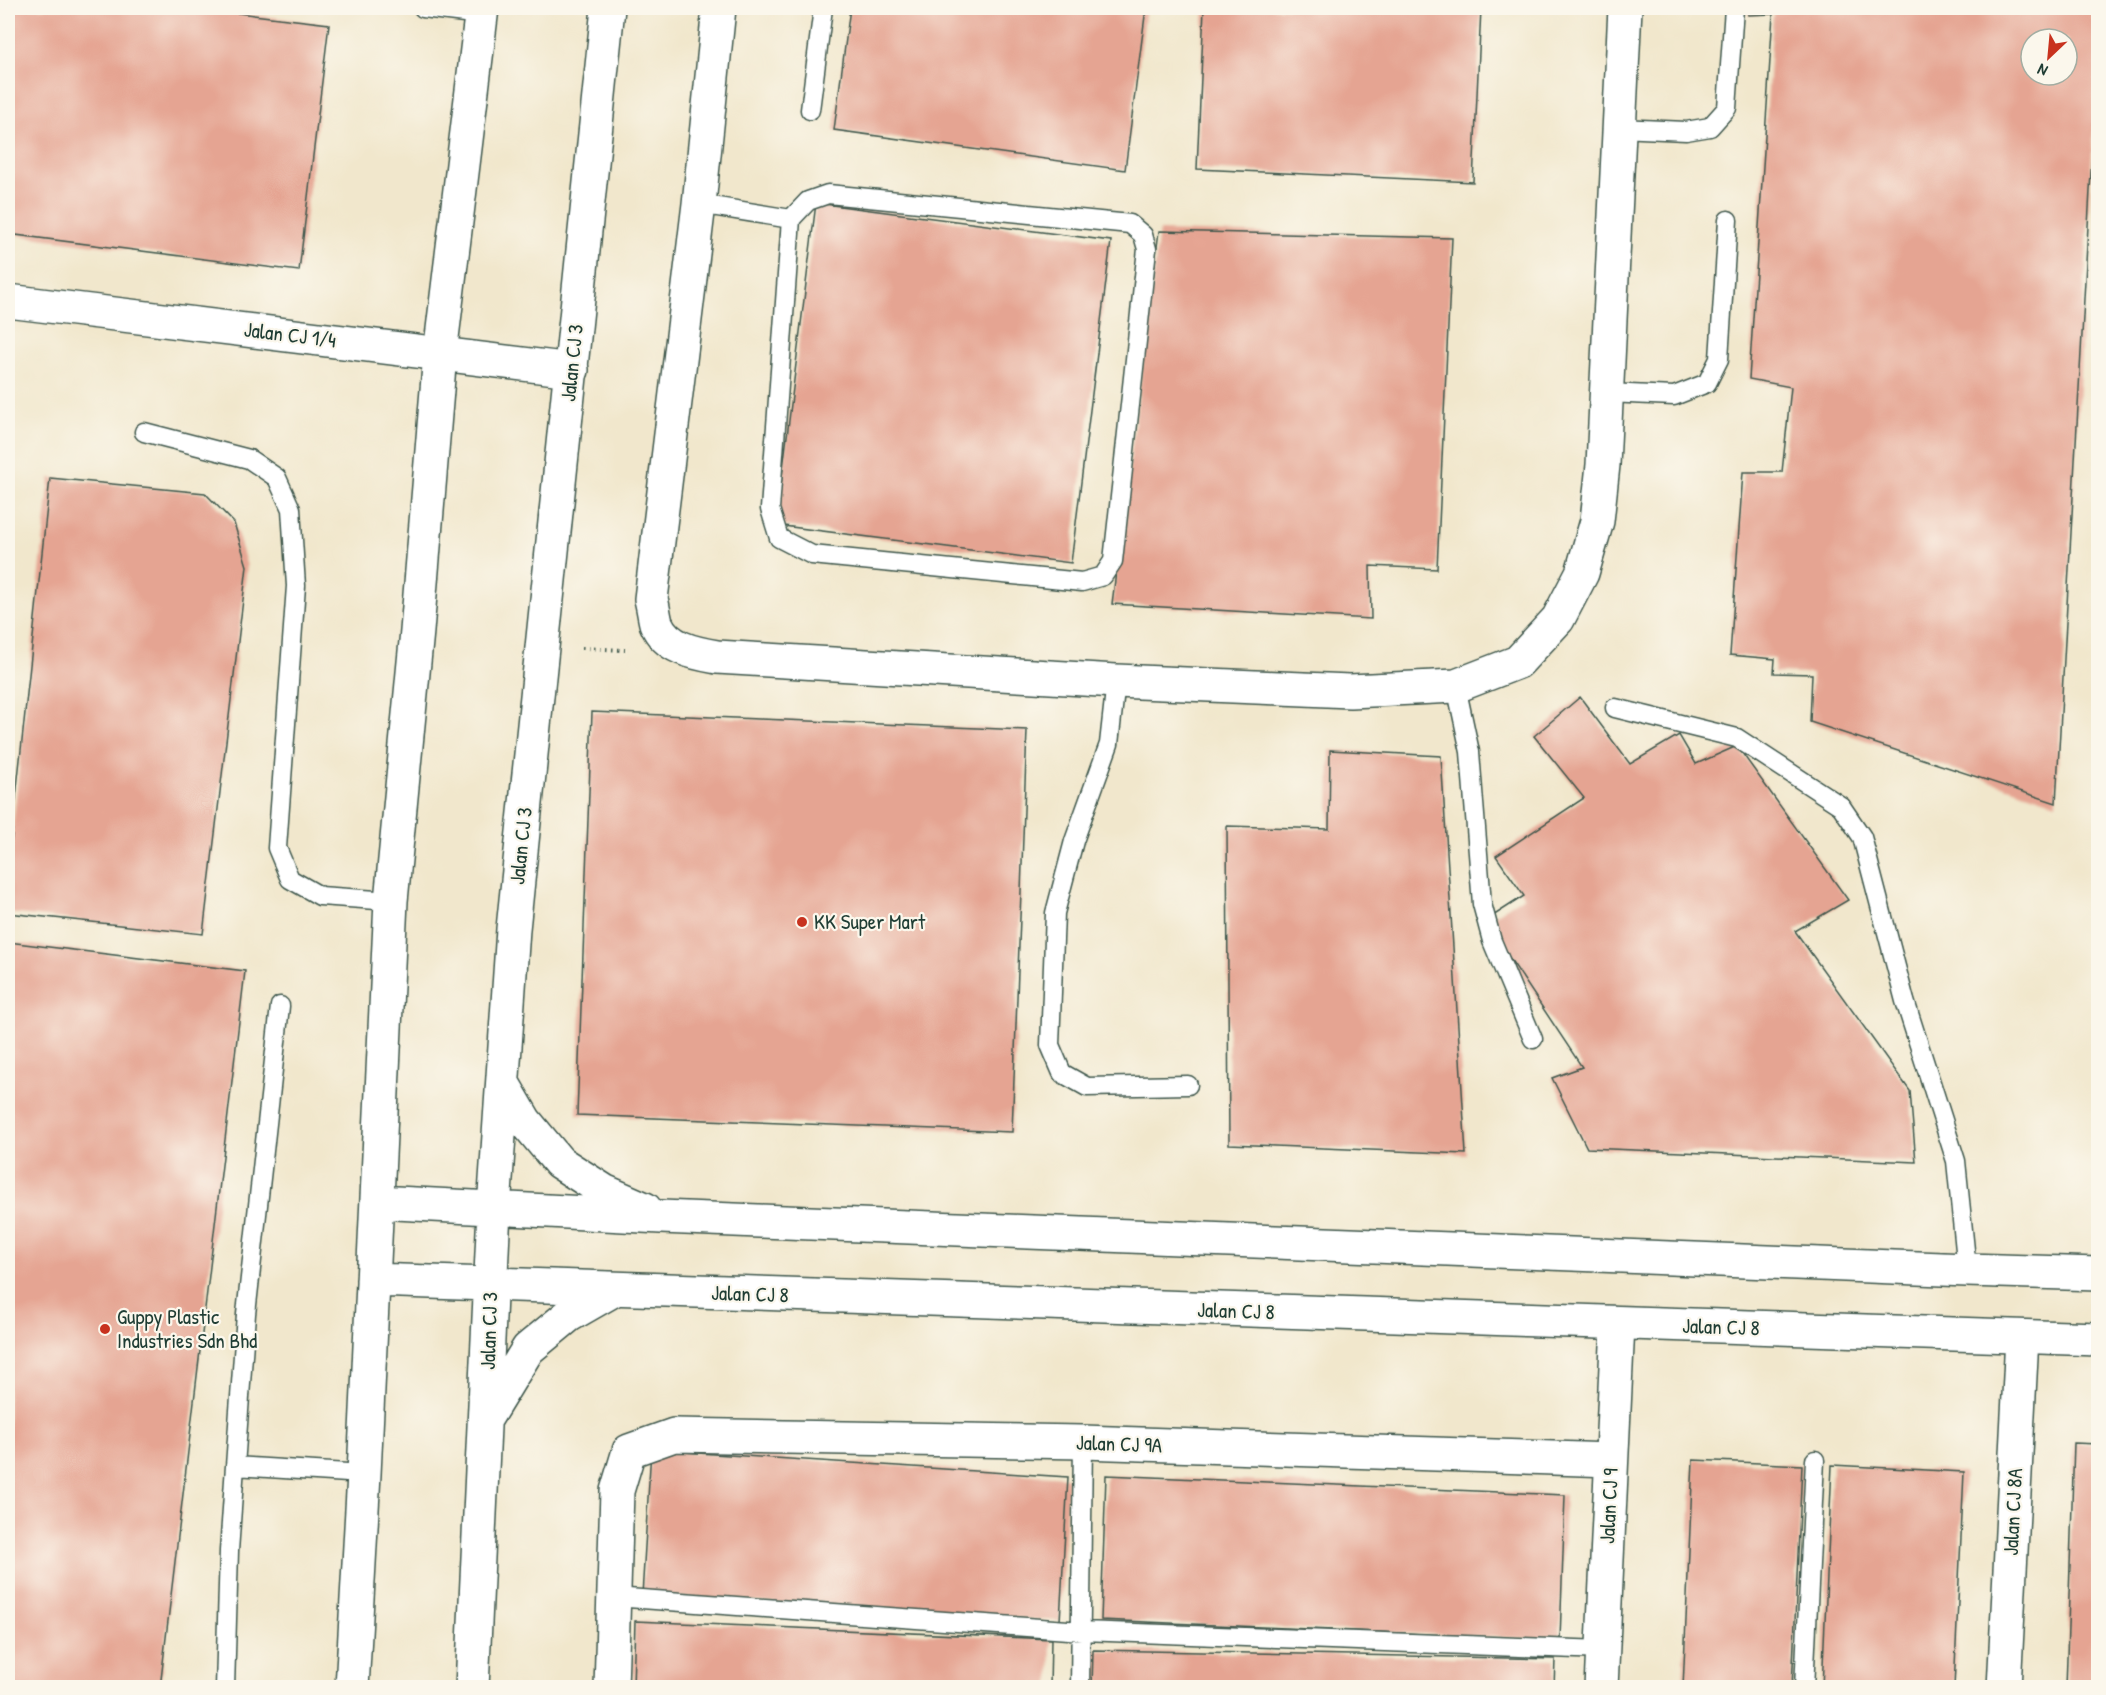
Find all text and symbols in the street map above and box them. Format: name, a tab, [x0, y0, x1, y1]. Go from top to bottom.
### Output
north arrow	[2019, 27, 2079, 87]
text: N	[2033, 59, 2051, 82]
street label: Jalan CJ 1/4	[242, 314, 338, 355]
street label: Jalan CJ 3	[553, 323, 590, 403]
street label: Jalan CJ 3	[502, 806, 539, 886]
place label: KK Super Mart	[814, 907, 926, 936]
marker: KK Super Mart	[795, 915, 809, 929]
street label: Jalan CJ 8	[711, 1278, 789, 1309]
street label: Jalan CJ 3	[473, 1292, 504, 1370]
street label: Jalan CJ 8	[1197, 1295, 1275, 1326]
place label: Guppy Plastic Industries Sdn Bhd	[117, 1302, 257, 1355]
street label: Jalan CJ 8	[1682, 1311, 1760, 1342]
marker: Guppy Plastic Industries Sdn Bhd	[98, 1322, 112, 1336]
street label: Jalan CJ 9A	[1075, 1428, 1163, 1459]
street label: Jalan CJ 9	[1592, 1467, 1625, 1545]
street label: Jalan CJ 8A	[1996, 1467, 2029, 1556]

